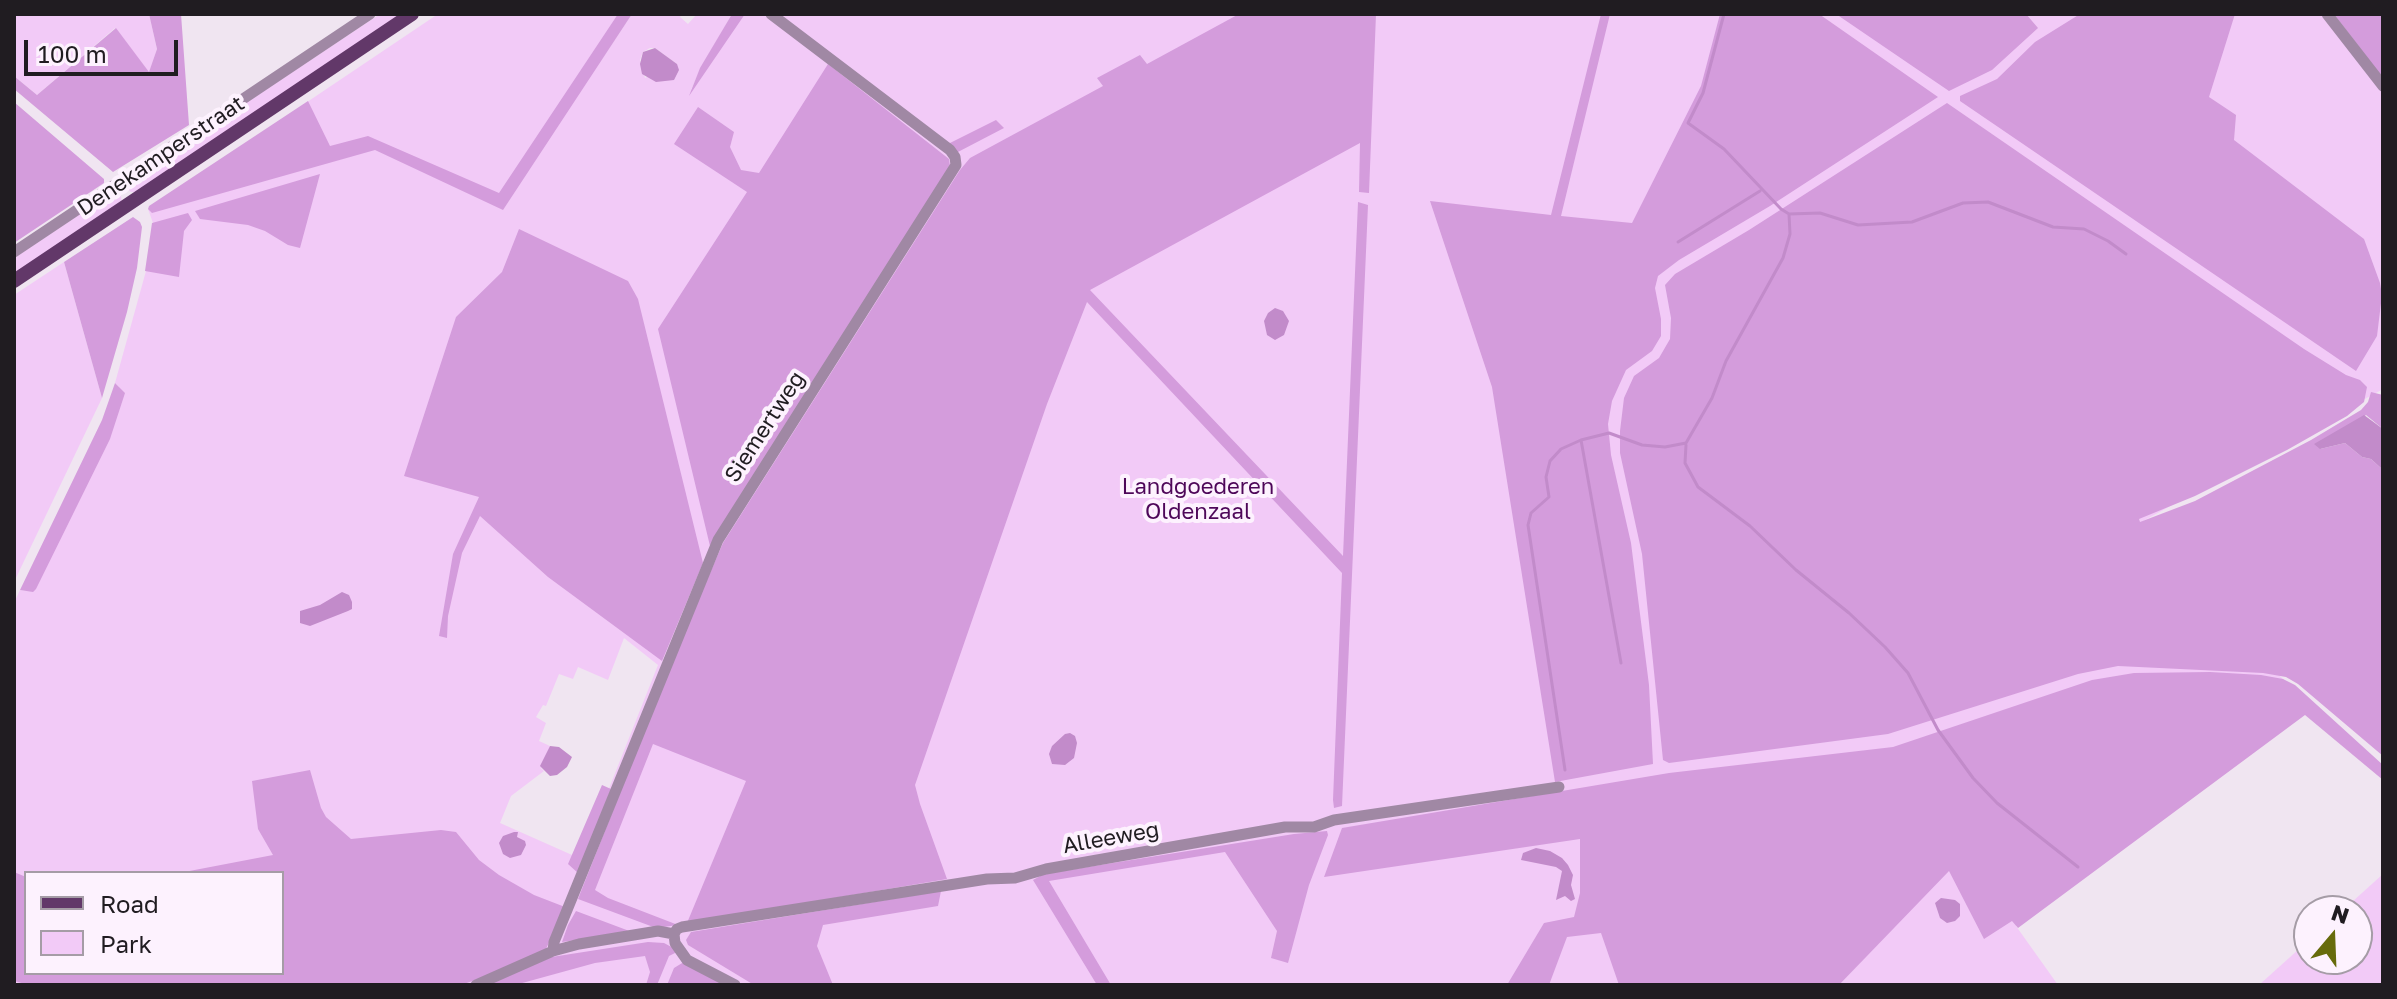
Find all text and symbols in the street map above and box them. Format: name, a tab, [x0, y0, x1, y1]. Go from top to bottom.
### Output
scale bar	[28, 24, 182, 74]
text: 100 m	[38, 39, 107, 68]
street label: Denekamperstraat	[73, 90, 249, 222]
street label: Siemertweg	[719, 367, 811, 487]
park label: Landgoederen Oldenzaal	[1122, 474, 1274, 526]
street label: Alleeweg	[1061, 817, 1161, 859]
legend	[24, 871, 284, 975]
text: Road	[100, 889, 159, 918]
north arrow	[2293, 895, 2373, 975]
text: N	[2328, 898, 2353, 929]
text: Park	[100, 929, 152, 958]

